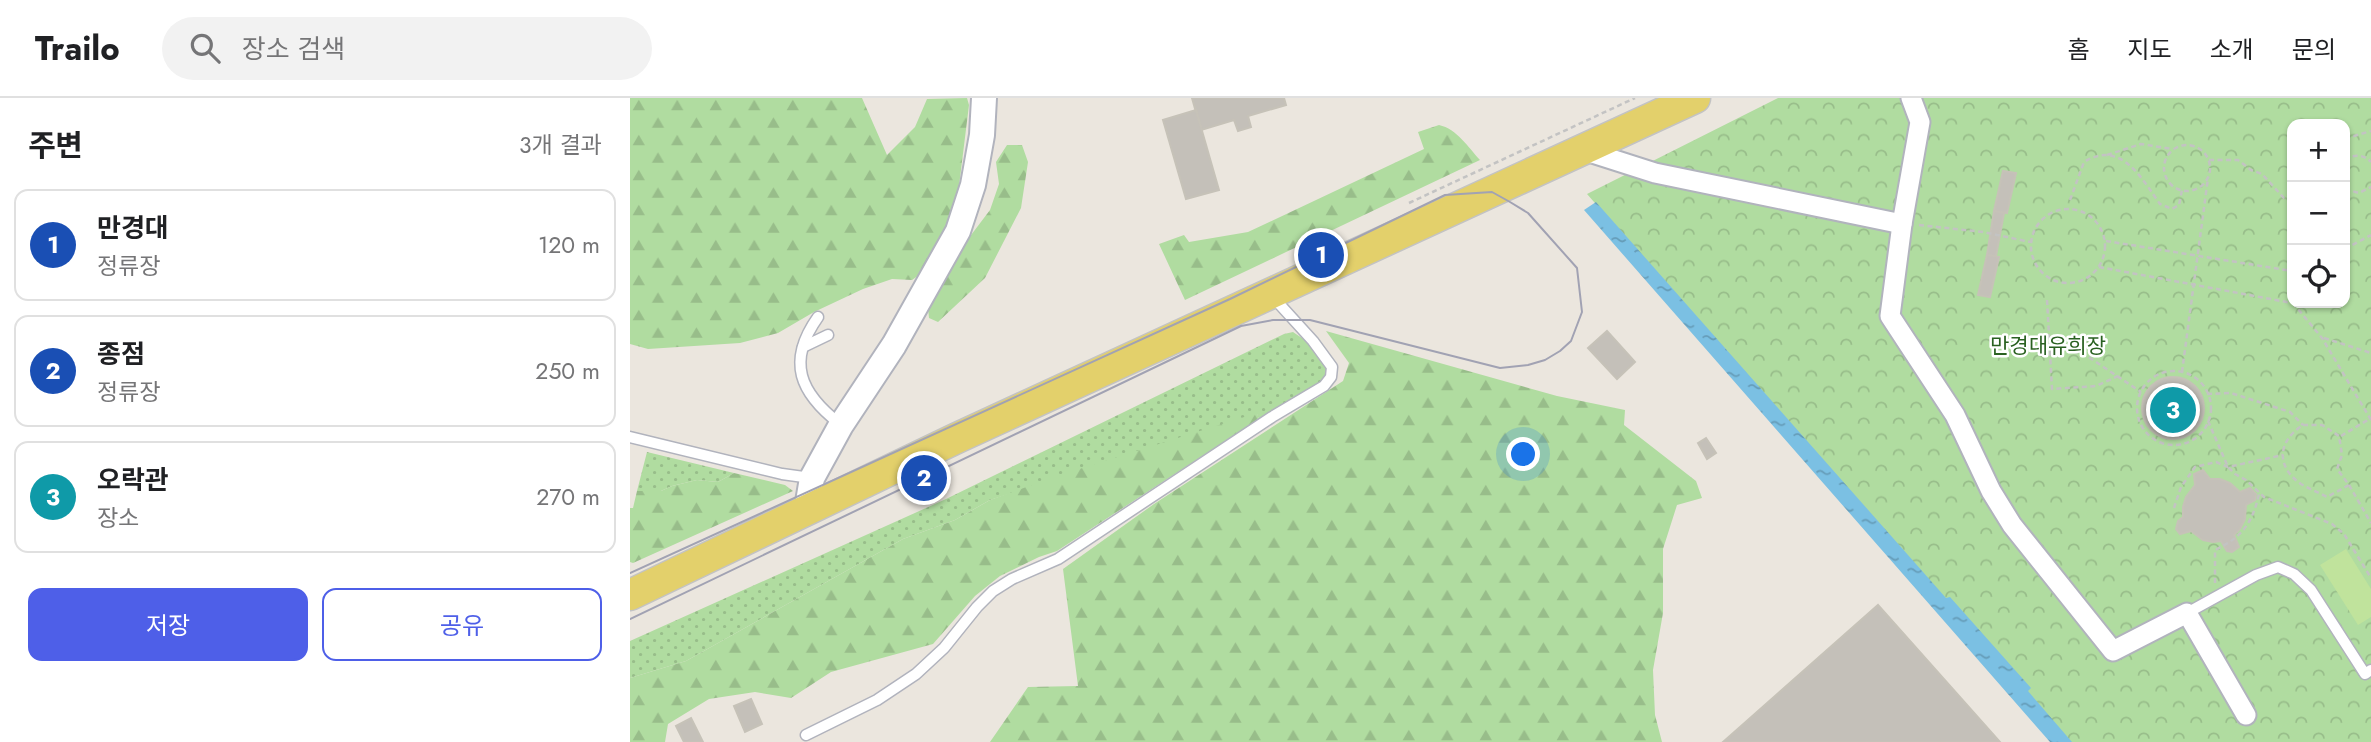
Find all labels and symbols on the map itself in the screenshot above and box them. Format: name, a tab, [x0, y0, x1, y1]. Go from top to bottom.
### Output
pin: 1	[1298, 229, 1344, 281]
park label: 만경대유희장	[1990, 331, 2106, 361]
pin: 3	[2150, 384, 2196, 436]
your location	[1506, 437, 1540, 471]
pin: 2	[901, 452, 947, 504]

